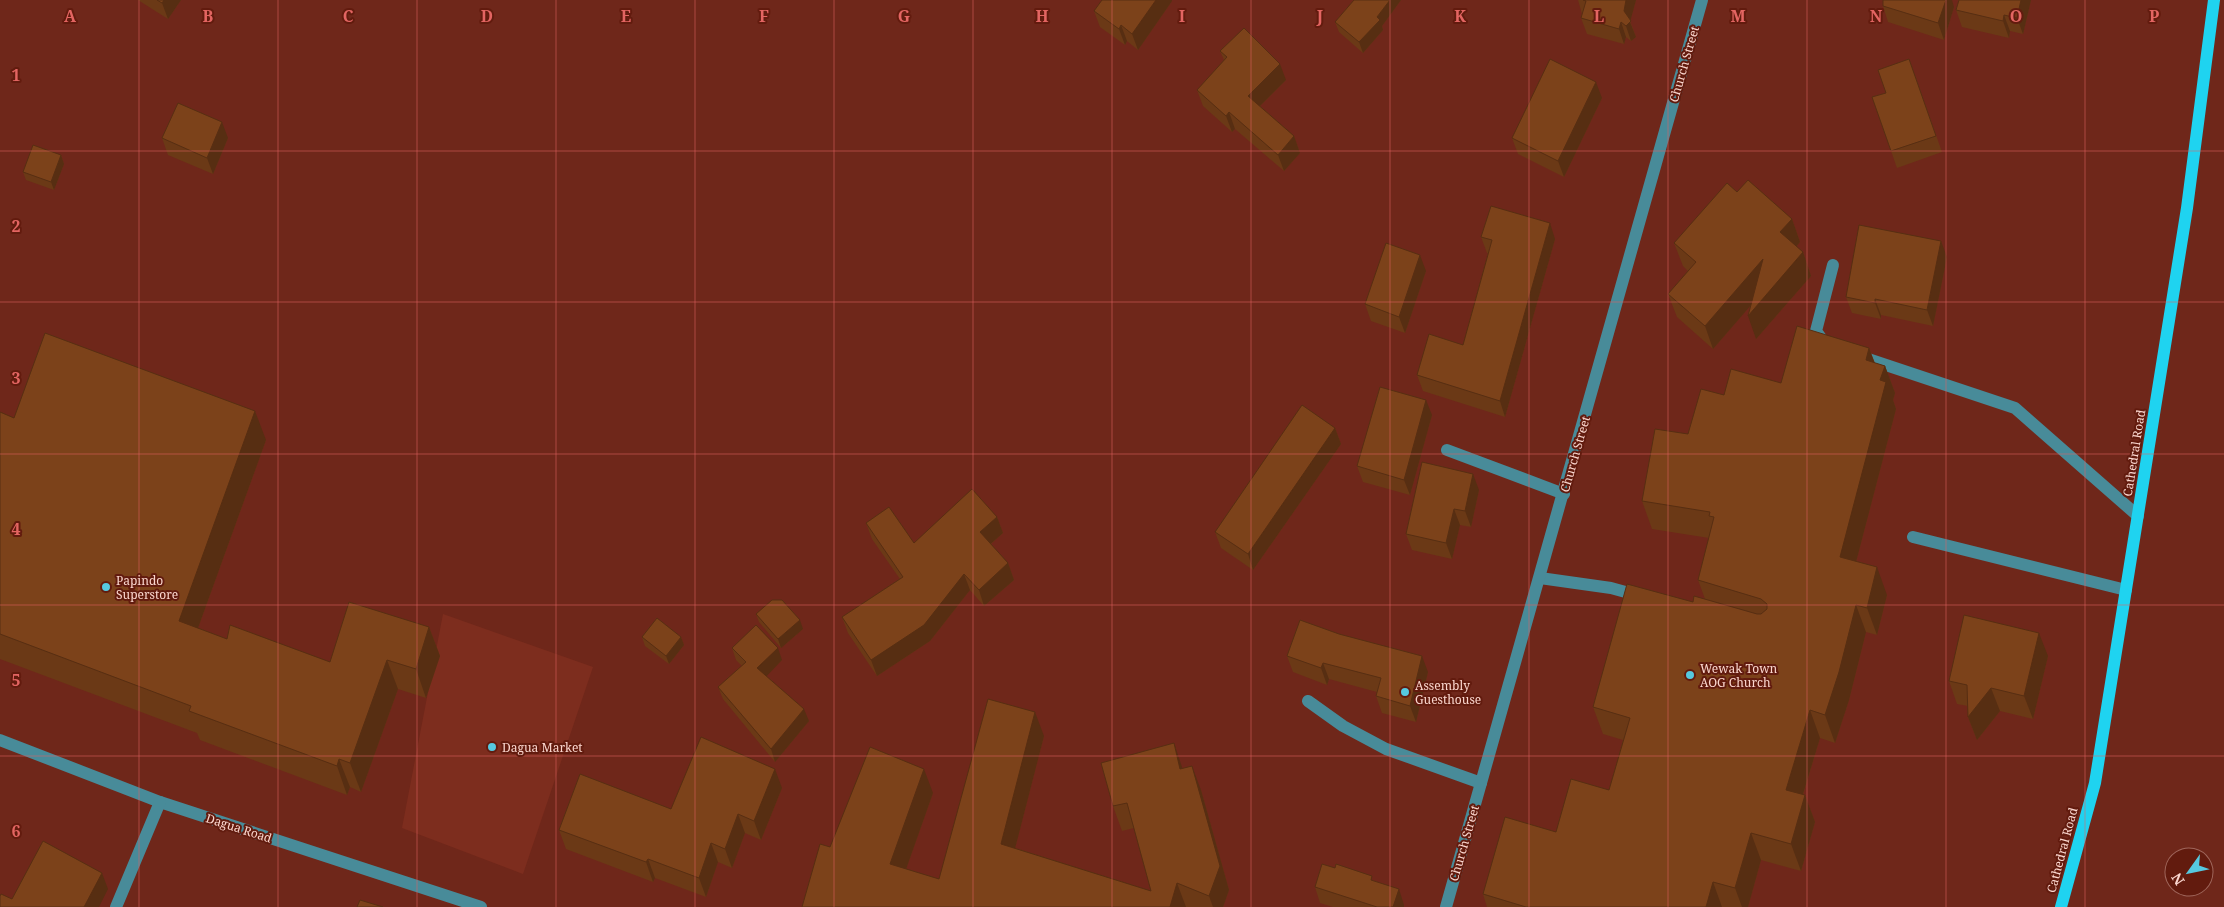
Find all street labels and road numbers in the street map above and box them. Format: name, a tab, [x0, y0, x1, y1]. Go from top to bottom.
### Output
street label: Church Street	[1665, 24, 1703, 104]
street label: Cathedral Road	[2119, 408, 2149, 498]
street label: Church Street	[1556, 414, 1594, 494]
street label: Church Street	[1445, 803, 1483, 883]
street label: Cathedral Road	[2042, 805, 2082, 895]
street label: Dagua Road	[204, 809, 275, 847]

